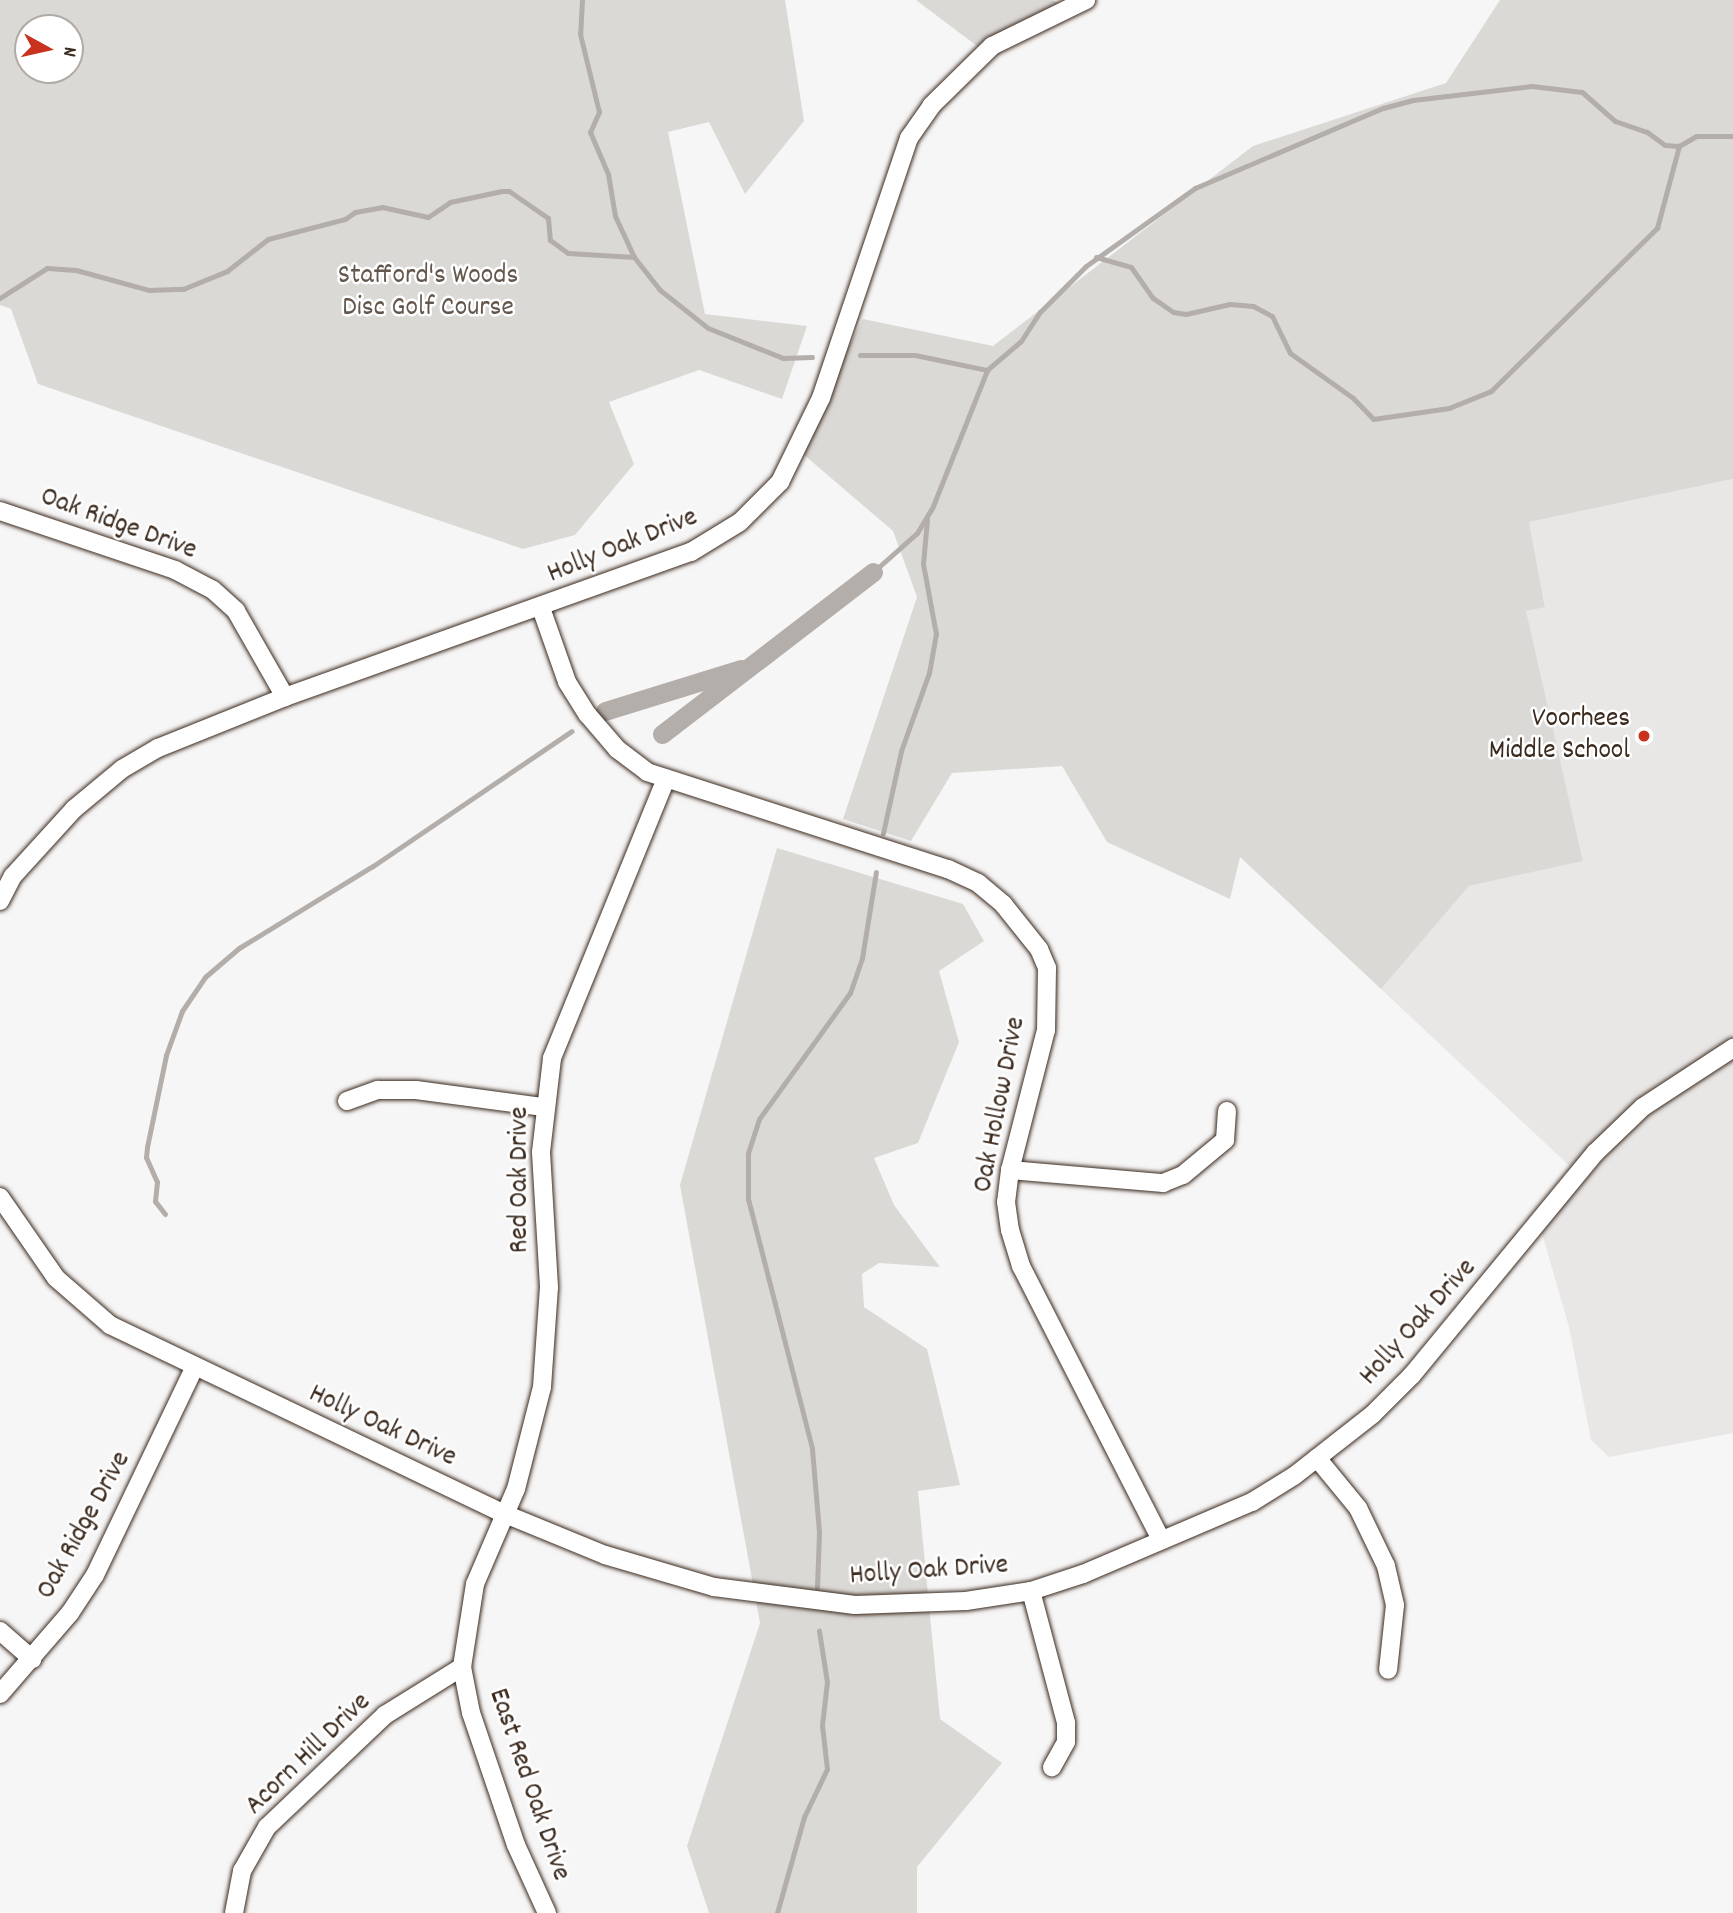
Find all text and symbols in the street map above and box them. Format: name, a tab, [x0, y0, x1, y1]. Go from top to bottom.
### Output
north arrow	[14, 14, 84, 84]
text: N	[54, 45, 82, 58]
park label: Stafford's Woods Disc Golf Course	[338, 260, 518, 326]
street label: Oak Ridge Drive	[35, 481, 201, 569]
street label: Holly Oak Drive	[543, 502, 703, 592]
place label: Voorhees Middle School	[1489, 703, 1630, 769]
marker: Voorhees Middle School	[1636, 728, 1652, 744]
street label: Oak Hollow Drive	[968, 1014, 1034, 1196]
street label: Red Oak Drive	[504, 1107, 538, 1253]
street label: Holly Oak Drive	[1353, 1253, 1485, 1393]
street label: Holly Oak Drive	[303, 1378, 461, 1476]
street label: Oak Ridge Drive	[31, 1446, 139, 1606]
street label: Holly Oak Drive	[849, 1550, 1009, 1594]
street label: East Red Oak Drive	[479, 1685, 577, 1885]
street label: Acorn Hill Drive	[239, 1687, 379, 1823]

